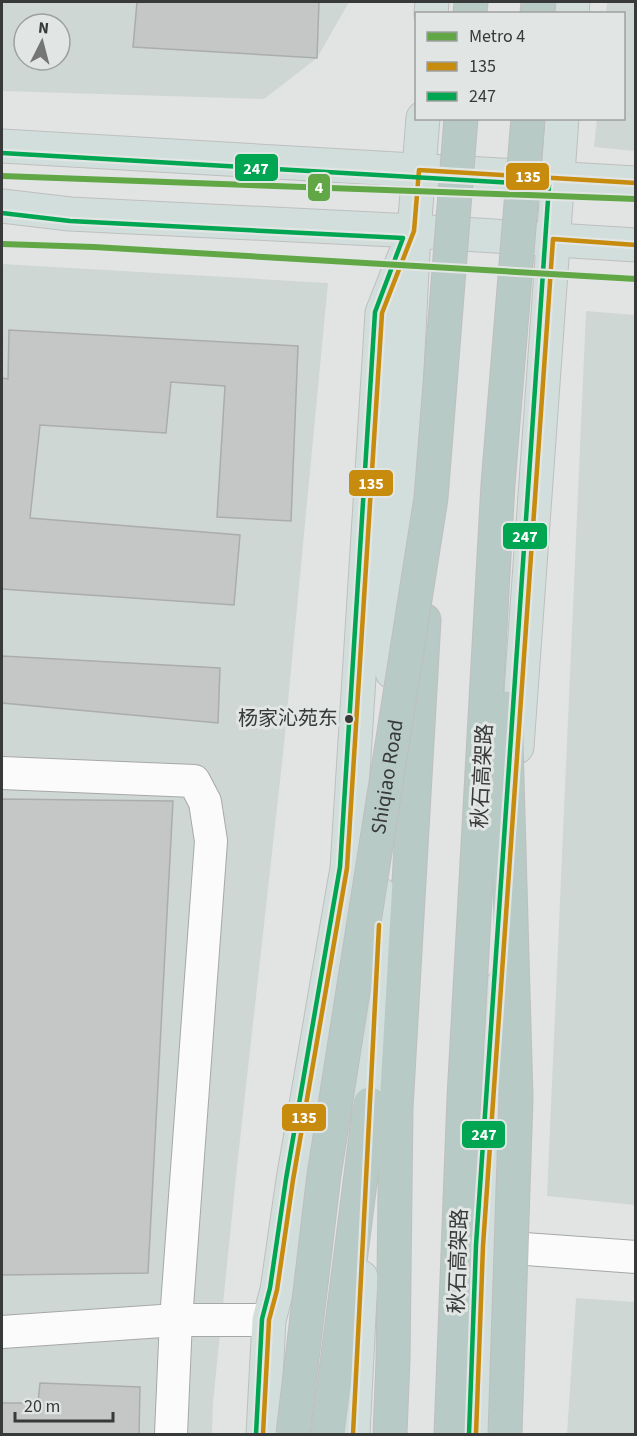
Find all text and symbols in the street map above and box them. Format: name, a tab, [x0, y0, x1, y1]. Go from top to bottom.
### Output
north arrow	[12, 12, 72, 72]
legend	[415, 12, 625, 120]
text: N	[37, 17, 50, 40]
text: Metro 4	[469, 24, 525, 49]
text: 135	[469, 54, 496, 79]
text: 247	[469, 84, 496, 109]
line badge: 247	[234, 153, 279, 182]
text: 247	[243, 158, 269, 180]
line badge: 135	[505, 162, 550, 191]
text: 135	[515, 166, 541, 188]
line badge: 4	[307, 173, 331, 202]
text: 4	[315, 177, 324, 199]
line badge: 135	[348, 469, 394, 497]
text: 135	[358, 473, 384, 495]
line badge: 247	[502, 522, 548, 550]
text: 247	[512, 526, 538, 548]
place label: 杨家沁苑东	[238, 705, 338, 733]
marker: 杨家沁苑东	[343, 713, 355, 725]
street label: Shiqiao Road	[363, 717, 411, 836]
street label: 秋石高架路	[464, 723, 500, 829]
line badge: 135	[281, 1103, 327, 1132]
text: 135	[291, 1107, 317, 1129]
line badge: 247	[461, 1120, 506, 1149]
text: 247	[471, 1124, 497, 1146]
street label: 秋石高架路	[441, 1208, 475, 1314]
scale bar	[15, 1385, 112, 1423]
text: 20 m	[24, 1394, 60, 1419]

